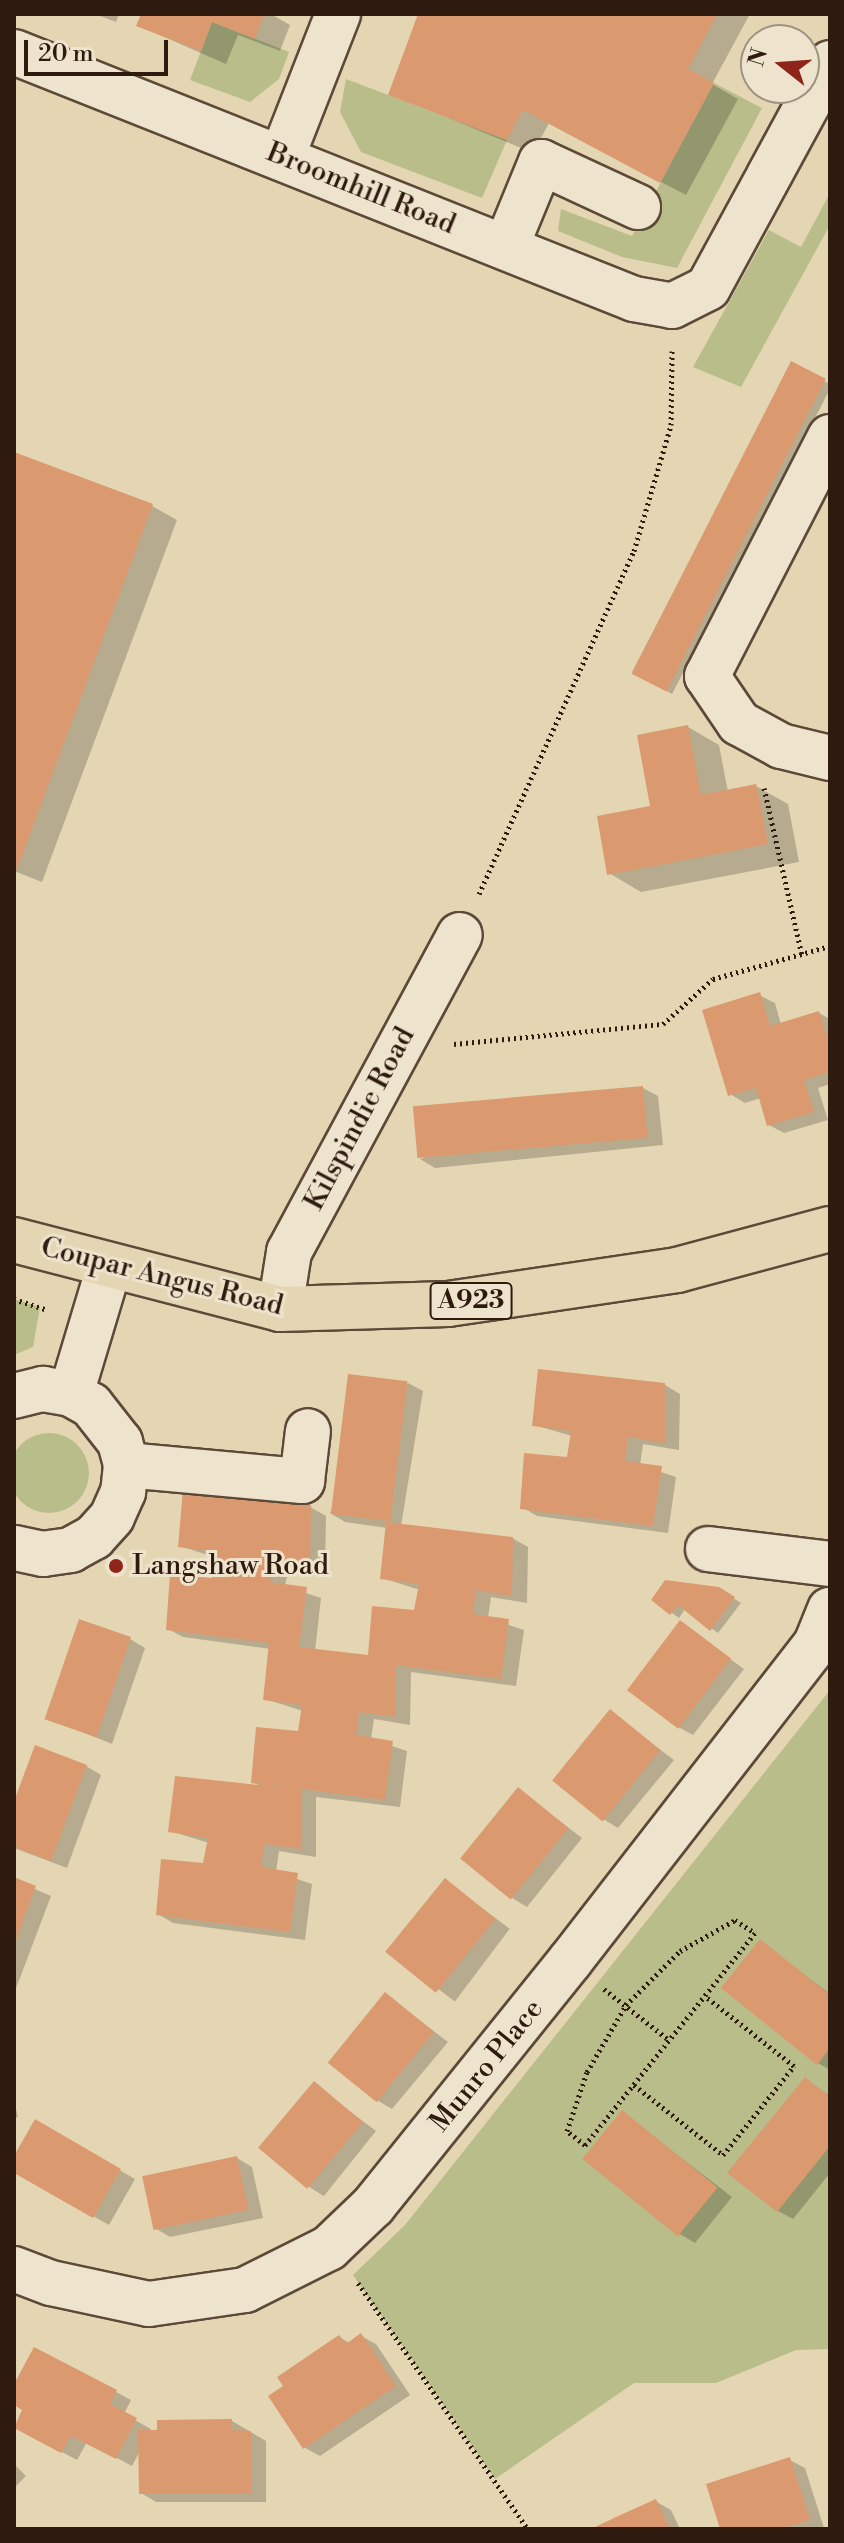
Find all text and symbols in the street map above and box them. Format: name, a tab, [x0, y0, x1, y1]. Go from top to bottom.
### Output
scale bar	[28, 24, 172, 74]
north arrow	[740, 24, 820, 104]
text: 20 m	[38, 39, 94, 69]
text: N	[743, 45, 774, 70]
street label: Broomhill Road	[262, 136, 460, 242]
street label: Kilspindie Road	[298, 1022, 422, 1216]
street label: Coupar Angus Road	[37, 1231, 287, 1323]
road number: A923	[429, 1279, 513, 1323]
place label: Langshaw Road	[132, 1549, 329, 1583]
marker: Langshaw Road	[107, 1557, 125, 1575]
street label: Munro Place	[423, 1993, 551, 2139]

